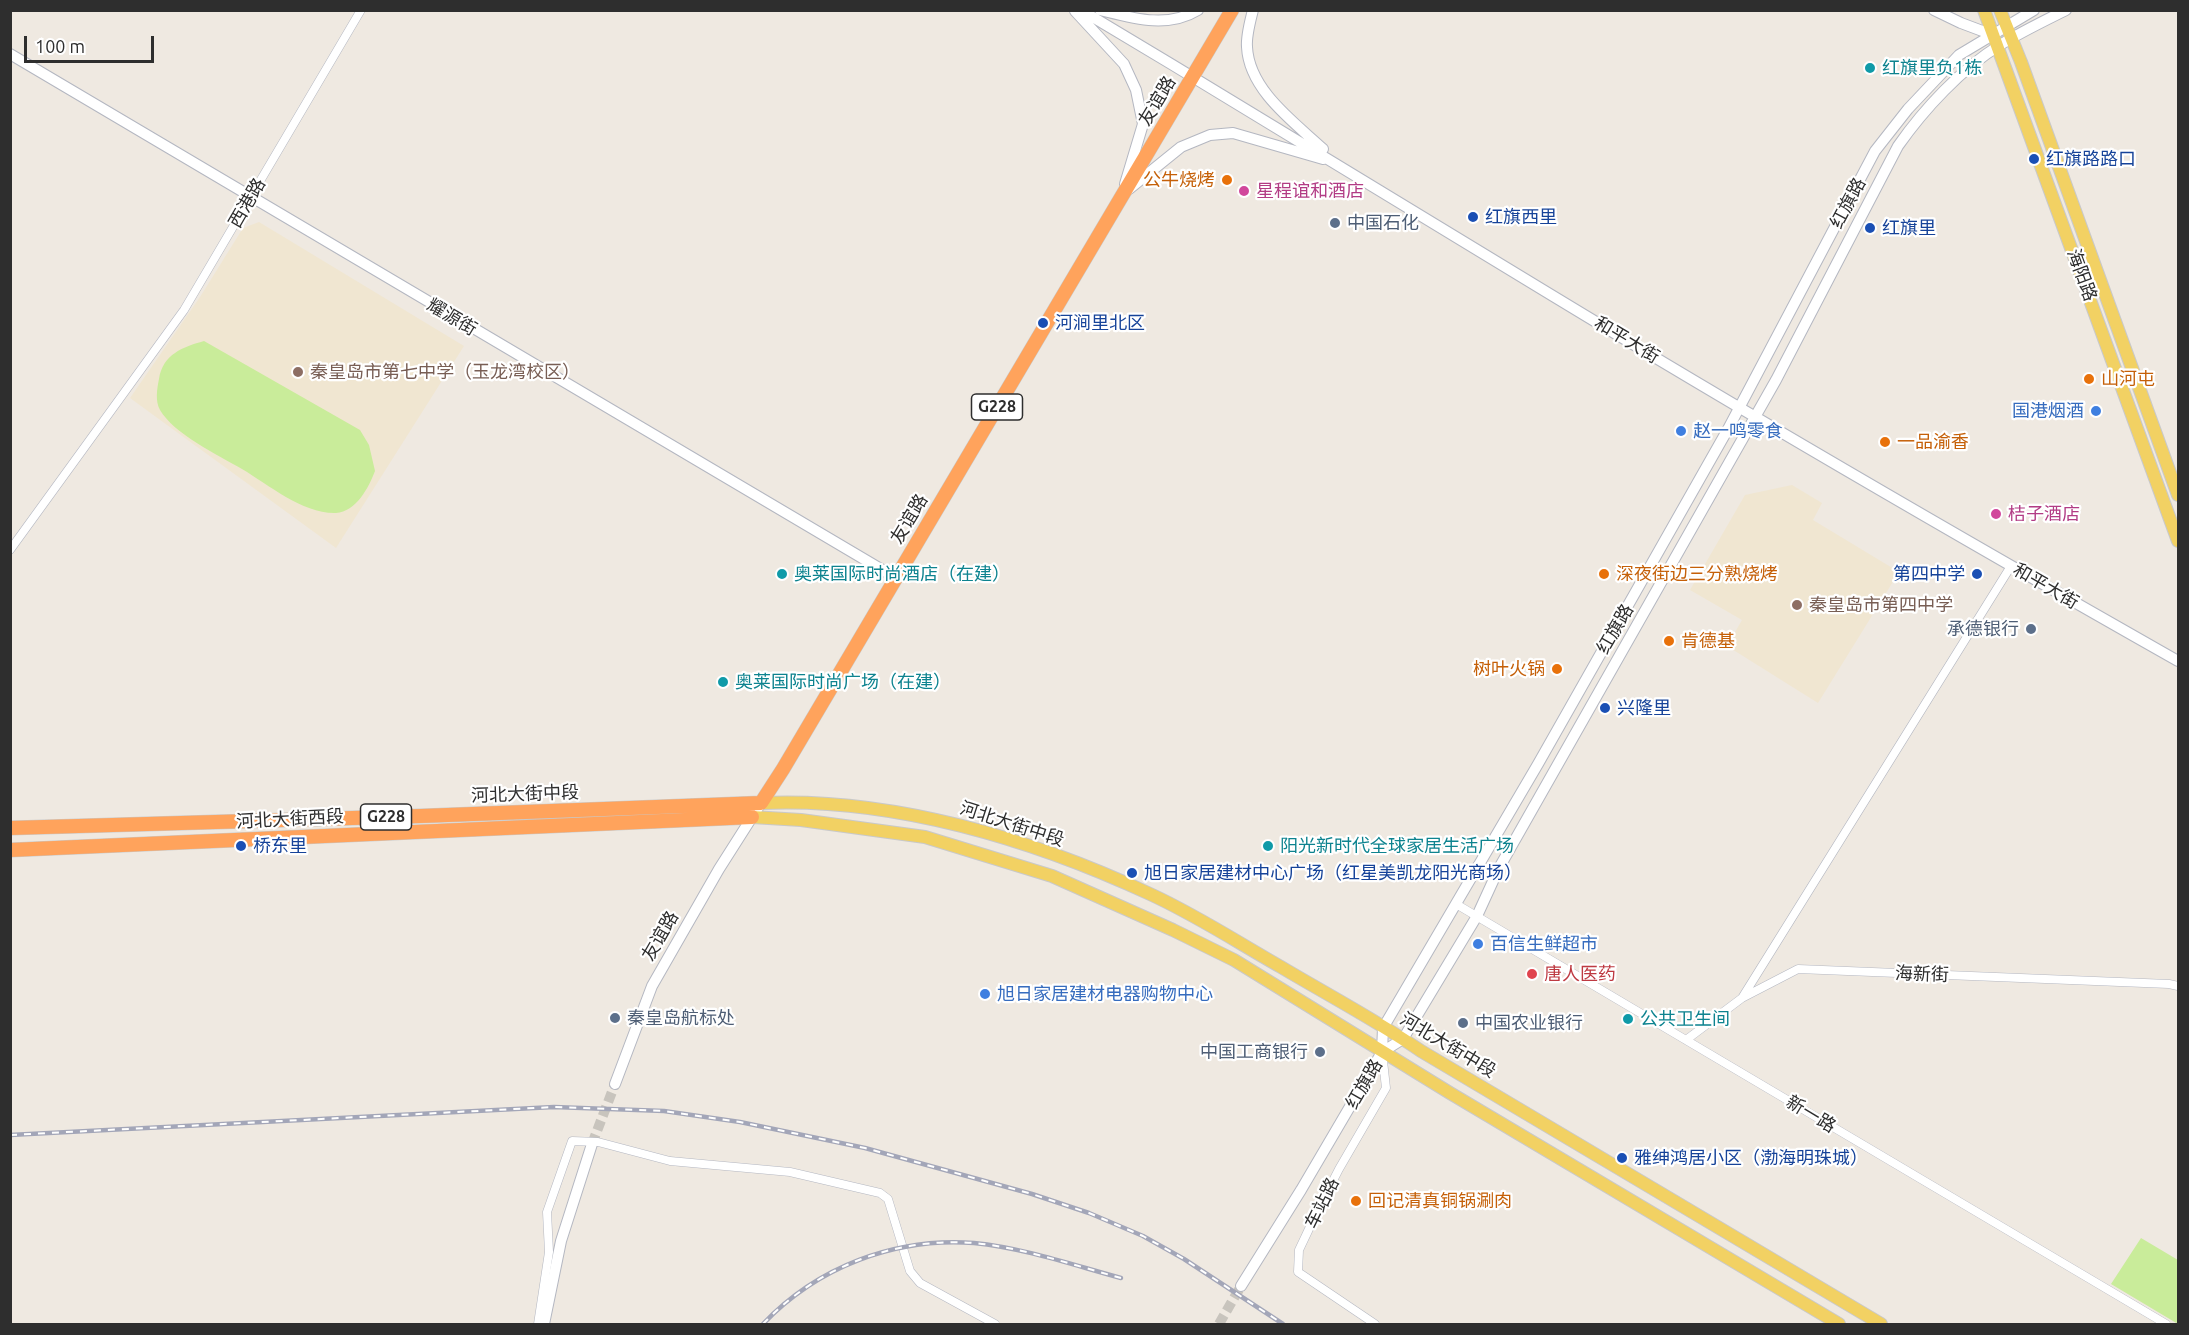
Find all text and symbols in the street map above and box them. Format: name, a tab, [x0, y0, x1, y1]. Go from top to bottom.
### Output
scale bar	[27, 24, 158, 62]
text: 100 m	[35, 36, 85, 56]
place label: 红旗里负1栋	[1882, 57, 1982, 79]
marker: 红旗里负1栋	[1863, 61, 1877, 75]
street label: 友谊路	[1134, 72, 1180, 130]
place label: 红旗路路口	[2046, 148, 2136, 170]
marker: 红旗路路口	[2027, 152, 2041, 166]
place label: 公牛烧烤	[1143, 169, 1215, 191]
marker: 公牛烧烤	[1220, 173, 1234, 187]
street label: 西港路	[224, 174, 270, 232]
street label: 红旗路	[1826, 174, 1870, 232]
place label: 星程谊和酒店	[1256, 180, 1364, 202]
marker: 星程谊和酒店	[1237, 184, 1251, 198]
place label: 红旗西里	[1485, 206, 1557, 228]
marker: 红旗西里	[1466, 210, 1480, 224]
place label: 中国石化	[1347, 212, 1419, 234]
marker: 中国石化	[1328, 216, 1342, 230]
place label: 红旗里	[1882, 217, 1936, 239]
marker: 红旗里	[1863, 221, 1877, 235]
street label: 海阳路	[2063, 246, 2101, 304]
street label: 耀源街	[423, 294, 481, 340]
place label: 河涧里北区	[1055, 312, 1145, 334]
street label: 和平大街	[1591, 312, 1663, 368]
marker: 河涧里北区	[1036, 316, 1050, 330]
place label: 秦皇岛市第七中学（玉龙湾校区）	[310, 361, 580, 383]
marker: 秦皇岛市第七中学（玉龙湾校区）	[291, 365, 305, 379]
place label: 山河屯	[2101, 368, 2155, 390]
marker: 山河屯	[2082, 372, 2096, 386]
road number: G228	[972, 394, 1022, 420]
place label: 国港烟酒	[2012, 400, 2084, 422]
marker: 国港烟酒	[2089, 404, 2103, 418]
place label: 赵一鸣零食	[1693, 420, 1783, 442]
marker: 赵一鸣零食	[1674, 424, 1688, 438]
place label: 一品渝香	[1897, 431, 1969, 453]
marker: 一品渝香	[1878, 435, 1892, 449]
street label: 友谊路	[886, 490, 932, 548]
place label: 桔子酒店	[2008, 503, 2080, 525]
marker: 桔子酒店	[1989, 507, 2003, 521]
street label: 和平大街	[2009, 559, 2083, 613]
place label: 奥莱国际时尚酒店（在建）	[794, 563, 1010, 585]
place label: 深夜街边三分熟烧烤	[1616, 563, 1778, 585]
place label: 第四中学	[1893, 563, 1965, 585]
marker: 奥莱国际时尚酒店（在建）	[775, 567, 789, 581]
marker: 深夜街边三分熟烧烤	[1597, 567, 1611, 581]
marker: 第四中学	[1970, 567, 1984, 581]
place label: 秦皇岛市第四中学	[1809, 594, 1953, 616]
marker: 秦皇岛市第四中学	[1790, 598, 1804, 612]
street label: 红旗路	[1592, 600, 1638, 658]
place label: 承德银行	[1947, 618, 2019, 640]
marker: 承德银行	[2024, 622, 2038, 636]
place label: 肯德基	[1681, 630, 1735, 652]
marker: 肯德基	[1662, 634, 1676, 648]
place label: 树叶火锅	[1473, 658, 1545, 680]
marker: 树叶火锅	[1550, 662, 1564, 676]
place label: 奥莱国际时尚广场（在建）	[735, 671, 951, 693]
marker: 奥莱国际时尚广场（在建）	[716, 675, 730, 689]
place label: 兴隆里	[1617, 697, 1671, 719]
marker: 兴隆里	[1598, 701, 1612, 715]
street label: 河北大街中段	[471, 781, 579, 807]
street label: 河北大街中段	[957, 797, 1067, 851]
road number: G228	[360, 804, 412, 830]
street label: 河北大街西段	[236, 805, 344, 833]
place label: 桥东里	[253, 835, 307, 857]
place label: 阳光新时代全球家居生活广场	[1280, 835, 1514, 857]
marker: 桥东里	[234, 839, 248, 853]
marker: 阳光新时代全球家居生活广场	[1261, 839, 1275, 853]
place label: 旭日家居建材中心广场（红星美凯龙阳光商场）	[1144, 862, 1522, 884]
marker: 旭日家居建材中心广场（红星美凯龙阳光商场）	[1125, 866, 1139, 880]
street label: 友谊路	[637, 907, 683, 965]
place label: 百信生鲜超市	[1490, 933, 1598, 955]
marker: 百信生鲜超市	[1471, 937, 1485, 951]
street label: 海新街	[1895, 962, 1949, 986]
place label: 唐人医药	[1544, 963, 1616, 985]
marker: 唐人医药	[1525, 967, 1539, 981]
place label: 旭日家居建材电器购物中心	[997, 983, 1213, 1005]
marker: 旭日家居建材电器购物中心	[978, 987, 992, 1001]
place label: 秦皇岛航标处	[627, 1007, 735, 1029]
street label: 河北大街中段	[1396, 1008, 1500, 1082]
place label: 公共卫生间	[1640, 1008, 1730, 1030]
marker: 秦皇岛航标处	[608, 1011, 622, 1025]
place label: 中国农业银行	[1475, 1012, 1583, 1034]
marker: 公共卫生间	[1621, 1012, 1635, 1026]
marker: 中国农业银行	[1456, 1016, 1470, 1030]
place label: 中国工商银行	[1200, 1041, 1308, 1063]
marker: 中国工商银行	[1313, 1045, 1327, 1059]
street label: 红旗路	[1341, 1055, 1387, 1113]
street label: 新一路	[1782, 1091, 1840, 1137]
place label: 雅绅鸿居小区（渤海明珠城）	[1634, 1147, 1868, 1169]
marker: 雅绅鸿居小区（渤海明珠城）	[1615, 1151, 1629, 1165]
street label: 车站路	[1300, 1174, 1344, 1232]
place label: 回记清真铜锅涮肉	[1368, 1190, 1512, 1212]
marker: 回记清真铜锅涮肉	[1349, 1194, 1363, 1208]

